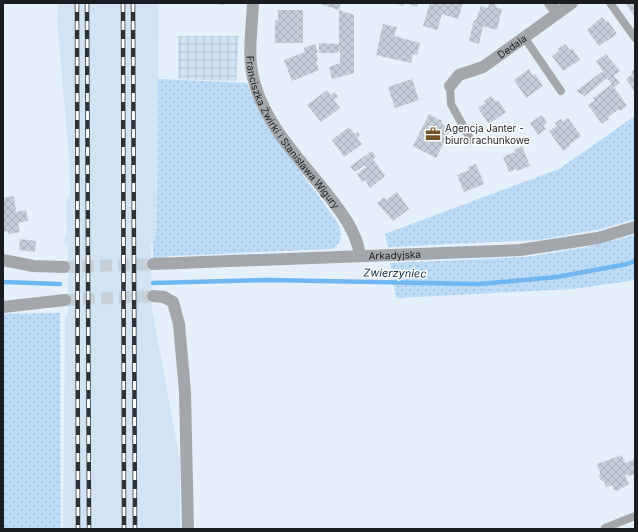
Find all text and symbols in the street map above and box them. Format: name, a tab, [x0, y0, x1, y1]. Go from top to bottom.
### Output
street label: Dedala	[495, 32, 529, 61]
street label: Franciszka Żwirki i Stanisława Wigury	[244, 56, 343, 211]
place label: Agencja Janter - biuro rachunkowe	[445, 122, 530, 146]
office icon: Agencja Janter - biuro rachunkowe	[424, 125, 442, 143]
street label: Arkadyjska	[368, 248, 421, 262]
water label: Zwierzyniec	[363, 265, 427, 281]

